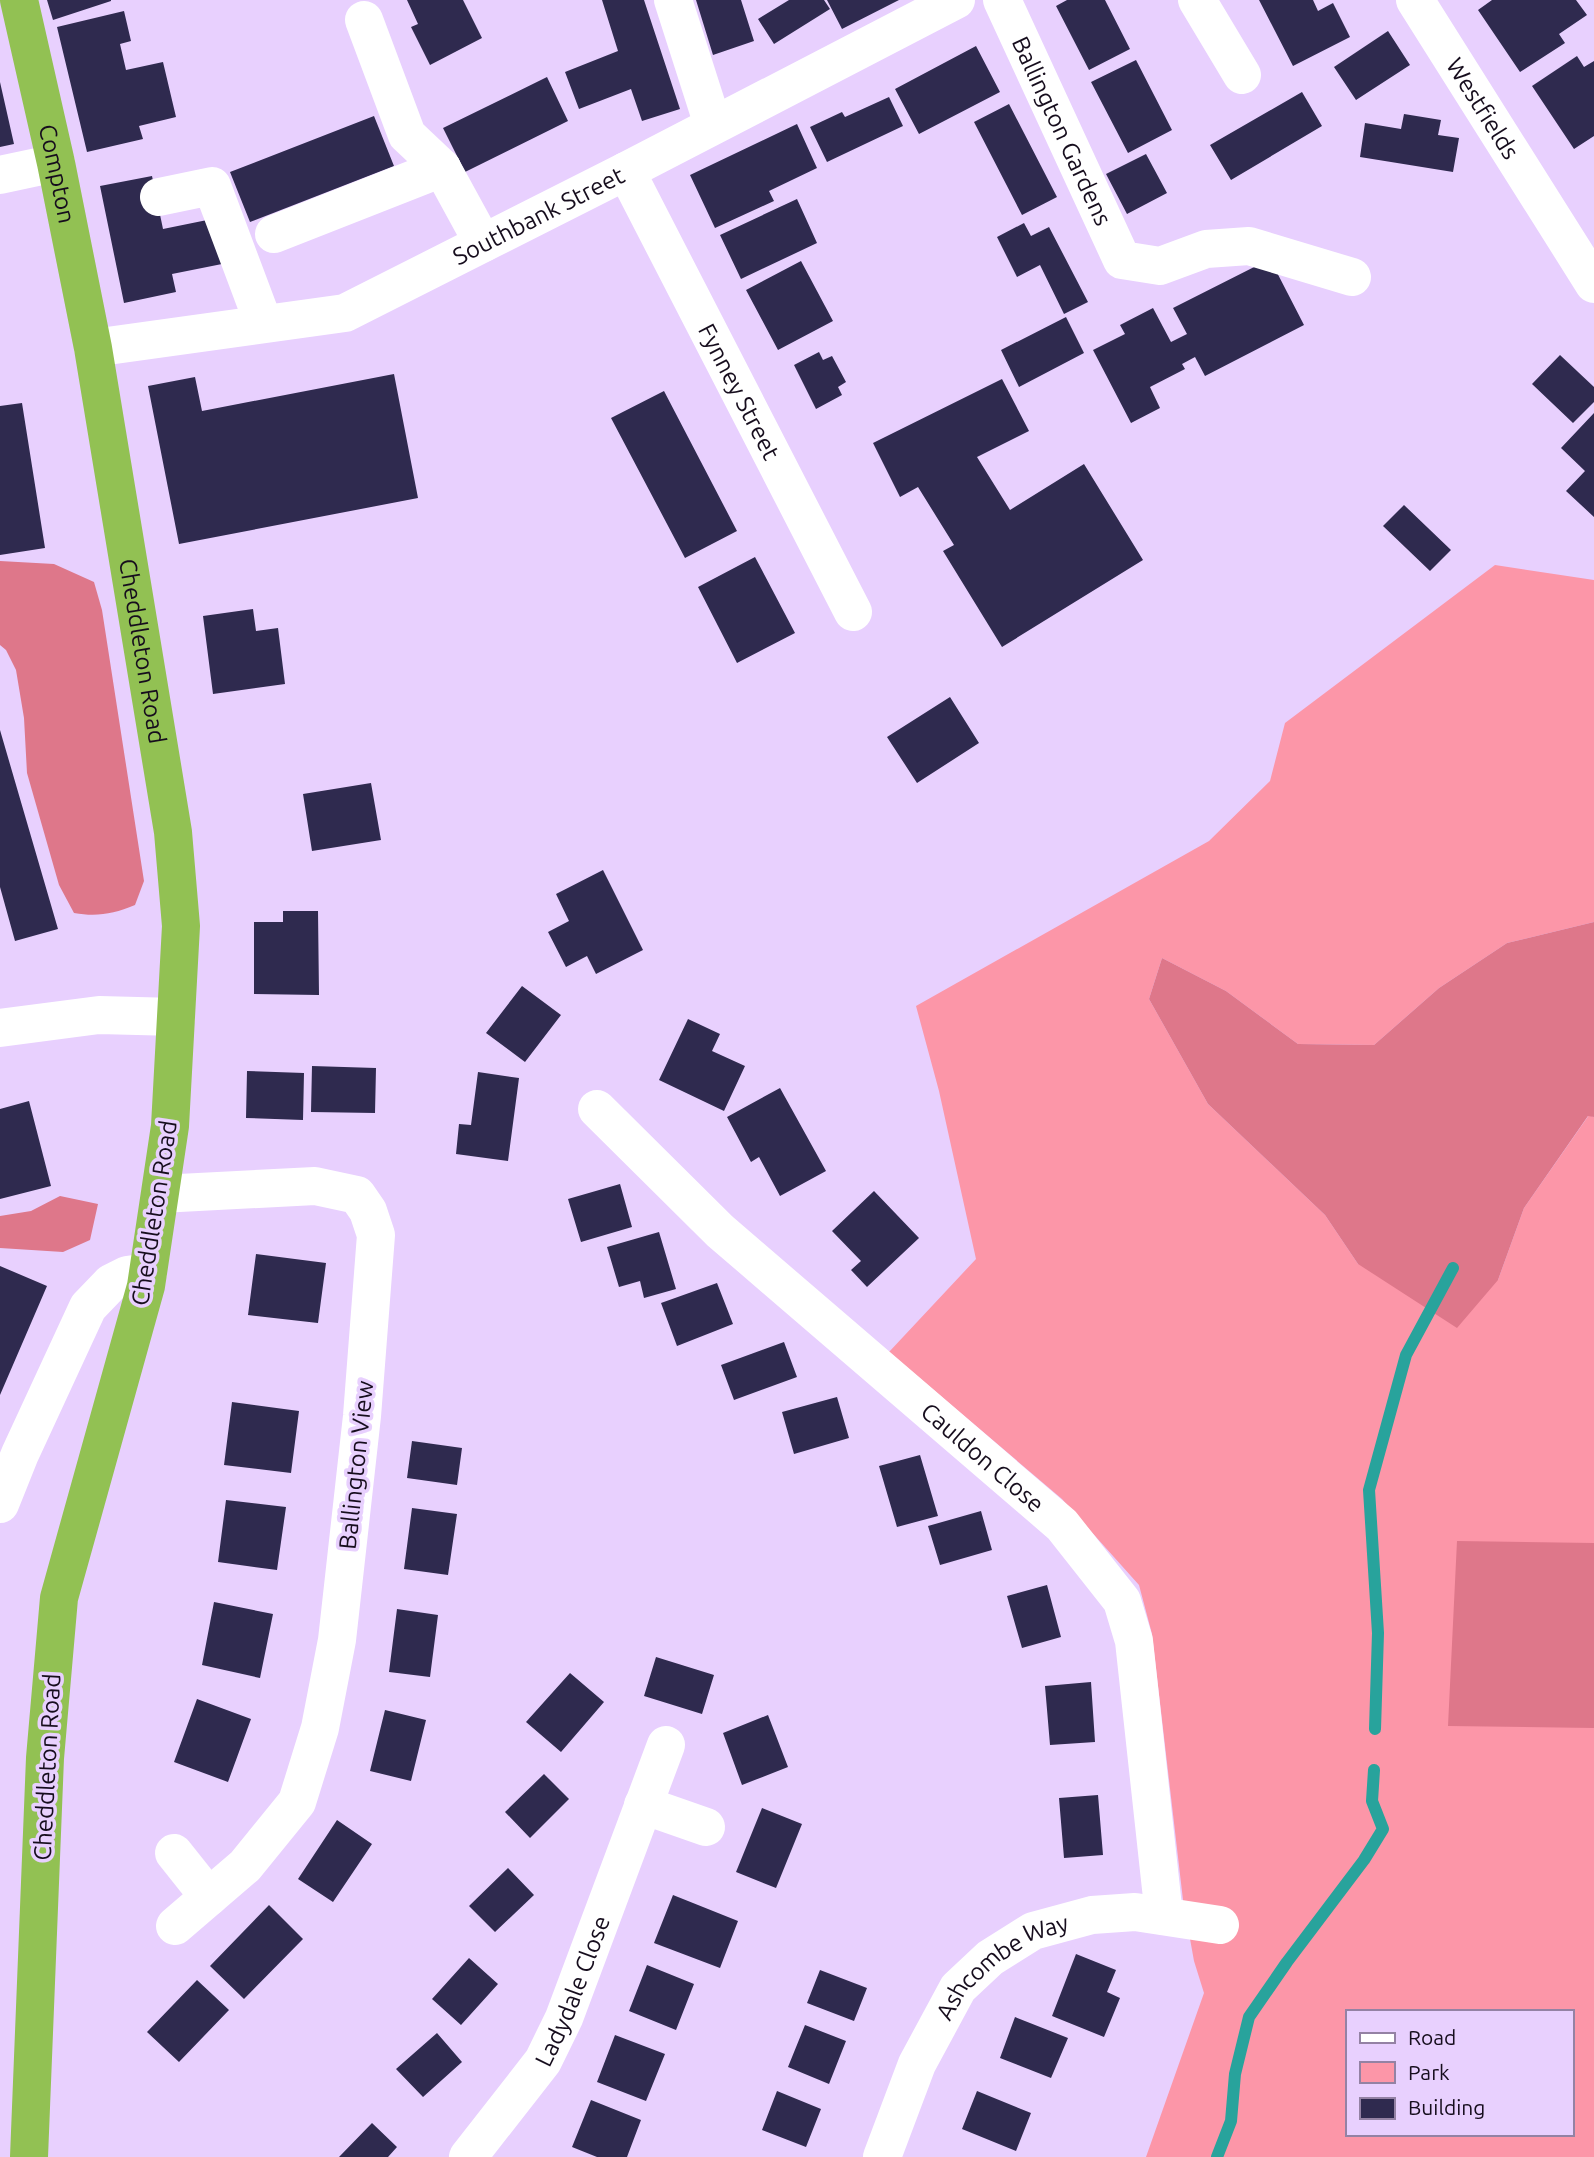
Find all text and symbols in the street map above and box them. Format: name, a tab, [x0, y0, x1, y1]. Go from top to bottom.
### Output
street label: Ballington Gardens	[1007, 32, 1118, 229]
street label: Westfields	[1441, 53, 1525, 164]
street label: Compton	[34, 122, 81, 226]
street label: Southbank Street	[448, 161, 629, 270]
street label: Fynney Street	[693, 319, 786, 464]
street label: Cheddleton Road	[115, 556, 172, 746]
street label: Cheddleton Road	[126, 1118, 182, 1308]
street label: Ballington View	[334, 1379, 378, 1551]
street label: Cauldon Close	[916, 1397, 1050, 1517]
street label: Cheddleton Road	[29, 1673, 65, 1861]
street label: Ashcombe Way	[930, 1908, 1072, 2024]
street label: Ladydale Close	[529, 1912, 615, 2071]
legend	[1346, 2010, 1573, 2136]
text: Road	[1408, 2025, 1456, 2049]
text: Park	[1408, 2060, 1450, 2084]
text: Building	[1408, 2095, 1485, 2119]

